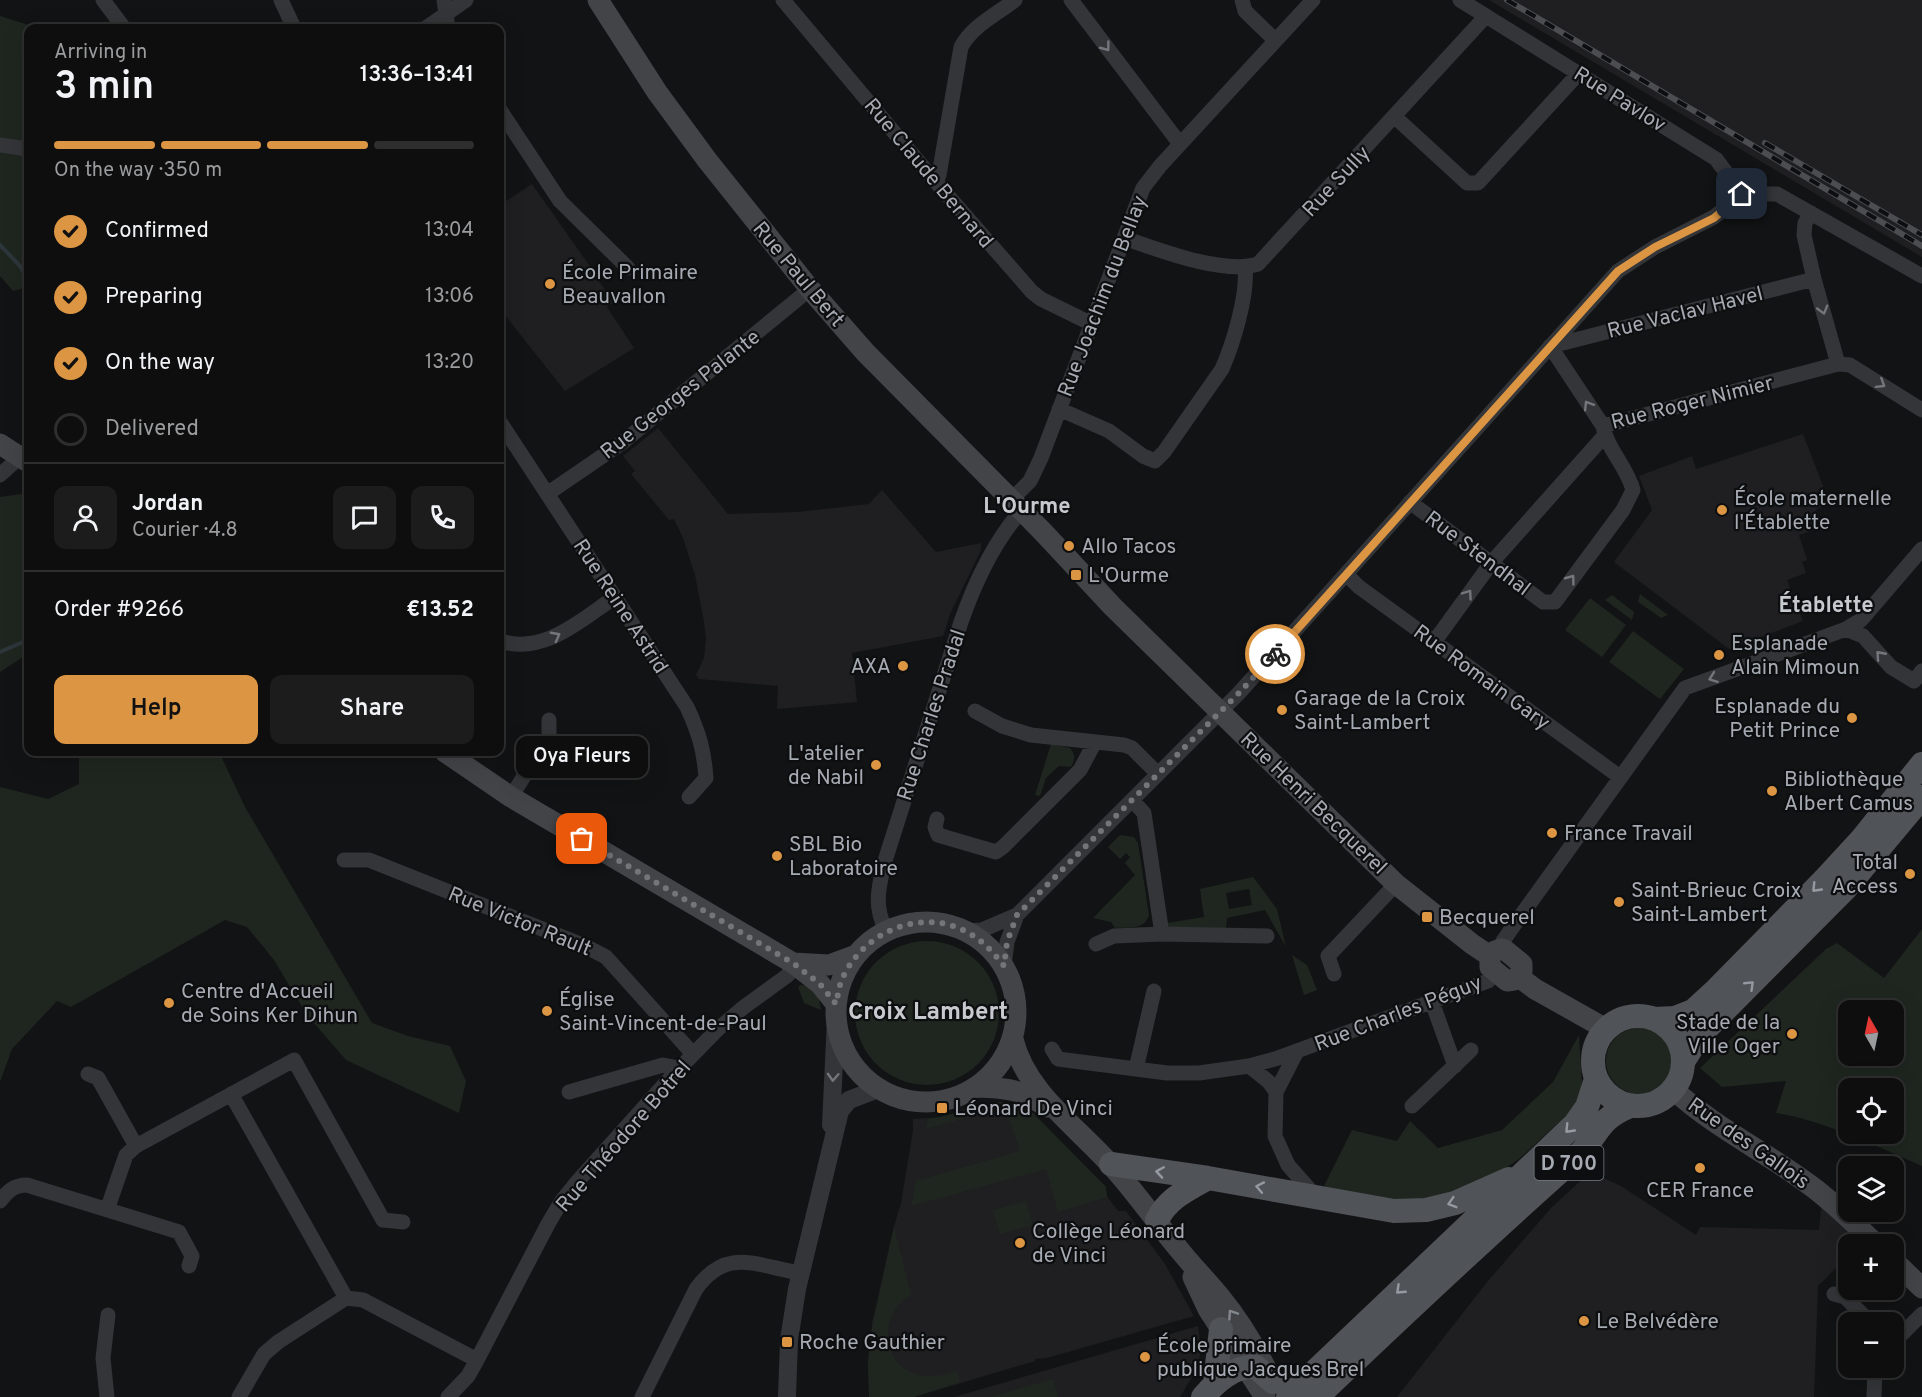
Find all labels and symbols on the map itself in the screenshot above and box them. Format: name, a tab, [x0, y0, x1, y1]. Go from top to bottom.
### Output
one-way arrow	[1099, 40, 1110, 51]
street label: Rue Pavlov	[1568, 61, 1671, 139]
street label: Rue Claude Bernard	[857, 93, 999, 255]
street label: Rue Sully	[1297, 141, 1377, 223]
pin	[1716, 168, 1767, 219]
street label: Rue Joachim du Bellay	[1052, 192, 1154, 401]
street label: Rue Paul Bert	[746, 217, 850, 333]
place label: École Primaire Beauvallon	[562, 259, 698, 311]
marker: École Primaire Beauvallon	[543, 277, 557, 291]
street label: Rue Vaclav Havel	[1605, 281, 1766, 346]
one-way arrow	[1816, 304, 1828, 315]
street label: Rue Georges Palante	[595, 324, 766, 466]
street label: Rue Roger Nimier	[1608, 370, 1776, 437]
one-way arrow	[1875, 377, 1885, 389]
one-way arrow	[1584, 401, 1596, 411]
place label: École maternelle l'Établette	[1734, 485, 1892, 537]
district label: L'Ourme	[983, 494, 1071, 521]
marker: École maternelle l'Établette	[1715, 503, 1729, 517]
street label: Rue Stendhal	[1419, 506, 1535, 603]
street label: Rue Reine Astrid	[566, 534, 673, 679]
place label: Allo Tacos	[1081, 534, 1176, 561]
marker: Allo Tacos	[1062, 539, 1076, 553]
place label: L'Ourme	[1088, 563, 1169, 590]
marker: L'Ourme	[1069, 568, 1083, 582]
one-way arrow	[1564, 575, 1575, 586]
one-way arrow	[1461, 590, 1472, 601]
district label: Établette	[1778, 591, 1874, 620]
street label: Rue Romain Gary	[1407, 619, 1555, 737]
courier	[1245, 624, 1305, 684]
street label: Rue Charles Pradal	[892, 626, 973, 805]
one-way arrow	[550, 631, 561, 643]
place label: Esplanade Alain Mimoun	[1731, 631, 1860, 682]
marker: Esplanade Alain Mimoun	[1712, 648, 1726, 662]
one-way arrow	[1876, 651, 1887, 662]
place label: AXA	[850, 654, 891, 681]
marker: AXA	[896, 659, 910, 673]
one-way arrow	[1708, 671, 1719, 684]
place label: Garage de la Croix Saint-Lambert	[1294, 686, 1466, 737]
place label: Esplanade du Petit Prince	[1714, 694, 1840, 745]
marker: Garage de la Croix Saint-Lambert	[1275, 703, 1289, 717]
marker: Esplanade du Petit Prince	[1845, 711, 1859, 725]
street label: Rue Henri Becquerel	[1234, 727, 1392, 881]
callout: Oya Fleurs	[516, 737, 648, 779]
place label: L'atelier de Nabil	[787, 741, 864, 792]
marker: L'atelier de Nabil	[869, 758, 883, 772]
place label: Bibliothèque Albert Camus	[1784, 767, 1913, 818]
marker: Bibliothèque Albert Camus	[1765, 784, 1779, 798]
pin	[556, 813, 607, 864]
place label: France Travail	[1564, 821, 1693, 848]
marker: France Travail	[1545, 826, 1559, 840]
place label: SBL Bio Laboratoire	[789, 832, 898, 883]
marker: SBL Bio Laboratoire	[770, 849, 784, 863]
place label: Total Access	[1832, 850, 1898, 901]
marker: Total Access	[1903, 867, 1917, 881]
place label: Saint-Brieuc Croix Saint-Lambert	[1631, 878, 1802, 929]
street label: Rue Victor Rault	[444, 881, 595, 963]
one-way arrow	[1813, 881, 1824, 892]
marker: Saint-Brieuc Croix Saint-Lambert	[1612, 895, 1626, 909]
place label: Becquerel	[1439, 905, 1535, 932]
marker: Becquerel	[1420, 910, 1434, 924]
street label: Rue Charles Péguy	[1311, 970, 1486, 1059]
place label: Centre d'Accueil de Soins Ker Dihun	[181, 979, 358, 1030]
one-way arrow	[1742, 981, 1753, 992]
place label: Église Saint-Vincent-de-Paul	[559, 986, 767, 1038]
marker: Centre d'Accueil de Soins Ker Dihun	[162, 996, 176, 1010]
district label: Croix Lambert	[848, 998, 1008, 1028]
north arrow	[1838, 1000, 1904, 1066]
marker: Église Saint-Vincent-de-Paul	[540, 1004, 554, 1018]
place label: Stade de la Ville Oger	[1676, 1010, 1780, 1061]
marker: Stade de la Ville Oger	[1785, 1027, 1799, 1041]
street label: Rue Théodore Botrel	[551, 1055, 698, 1219]
one-way arrow	[826, 1073, 839, 1082]
street label: Rue des Gallois	[1682, 1092, 1814, 1196]
place label: Léonard De Vinci	[954, 1096, 1113, 1123]
marker: Léonard De Vinci	[935, 1101, 949, 1115]
one-way arrow	[1565, 1123, 1576, 1133]
road number: D 700	[1534, 1146, 1604, 1180]
marker: CER France	[1693, 1161, 1707, 1175]
one-way arrow	[1155, 1166, 1164, 1178]
place label: CER France	[1646, 1178, 1754, 1205]
one-way arrow	[1255, 1181, 1265, 1194]
one-way arrow	[1447, 1196, 1457, 1208]
place label: Collège Léonard de Vinci	[1032, 1219, 1185, 1270]
marker: Collège Léonard de Vinci	[1013, 1236, 1027, 1250]
one-way arrow	[1396, 1283, 1407, 1294]
place label: Le Belvédère	[1596, 1309, 1719, 1336]
one-way arrow	[1229, 1310, 1240, 1321]
marker: Le Belvédère	[1577, 1314, 1591, 1328]
place label: Roche Gauthier	[799, 1330, 945, 1357]
place label: École primaire publique Jacques Brel	[1157, 1332, 1364, 1384]
marker: Roche Gauthier	[780, 1335, 794, 1349]
marker: École primaire publique Jacques Brel	[1138, 1350, 1152, 1364]

